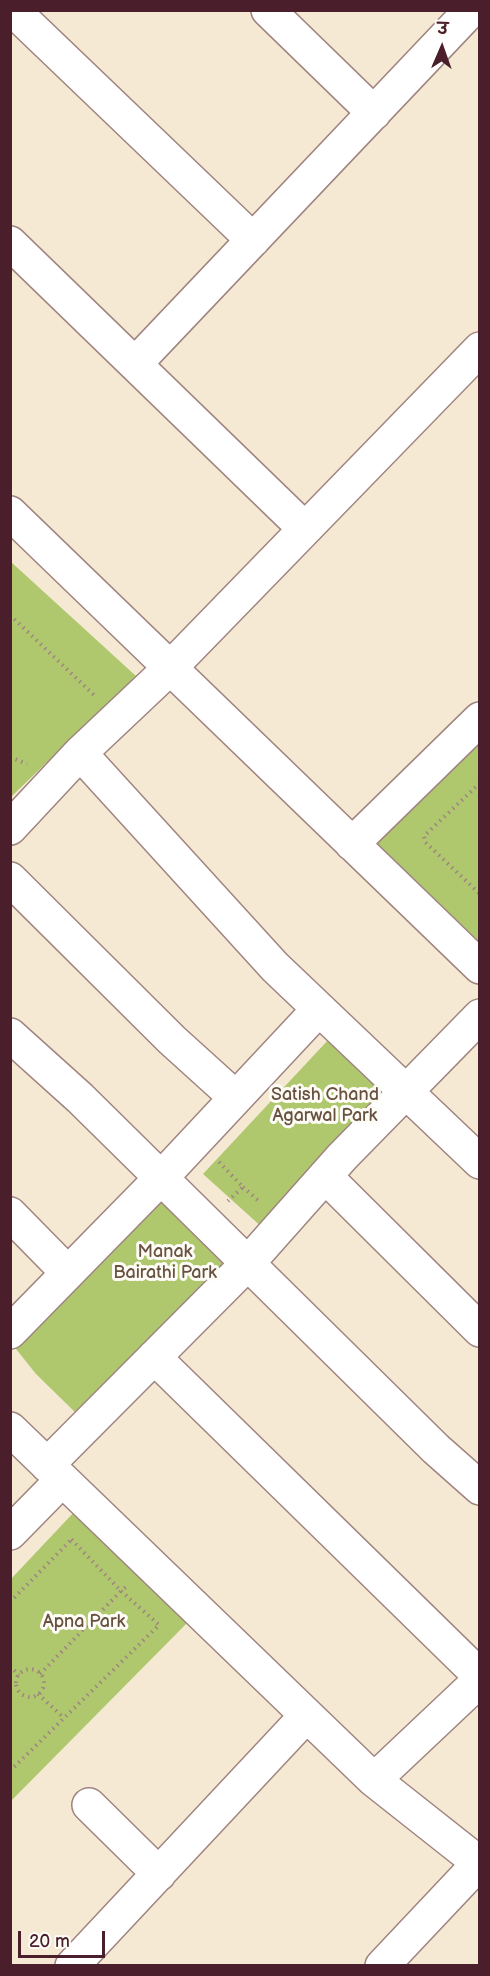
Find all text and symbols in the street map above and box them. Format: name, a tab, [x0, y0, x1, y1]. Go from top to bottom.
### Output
north arrow	[412, 18, 472, 78]
text: उ	[437, 20, 448, 39]
park label: Satish Chand Agarwal Park	[271, 1084, 379, 1126]
park label: Manak Bairathi Park	[113, 1241, 217, 1284]
park label: Apna Park	[43, 1611, 125, 1633]
scale bar	[21, 1919, 108, 1957]
text: 20 m	[29, 1931, 70, 1952]

